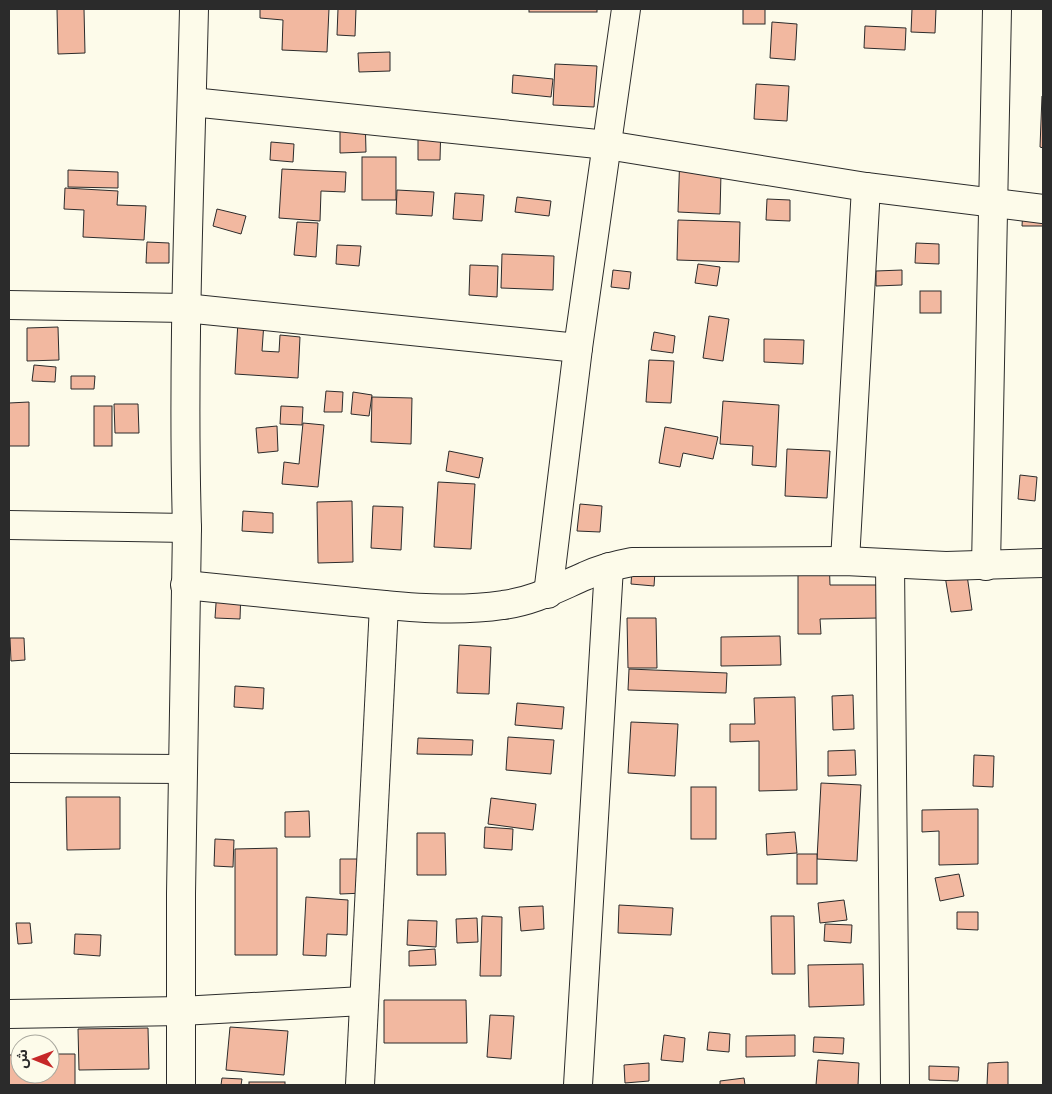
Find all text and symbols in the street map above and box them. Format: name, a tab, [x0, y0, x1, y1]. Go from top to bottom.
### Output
north arrow	[10, 1034, 60, 1084]
text: ش	[13, 1049, 31, 1069]

